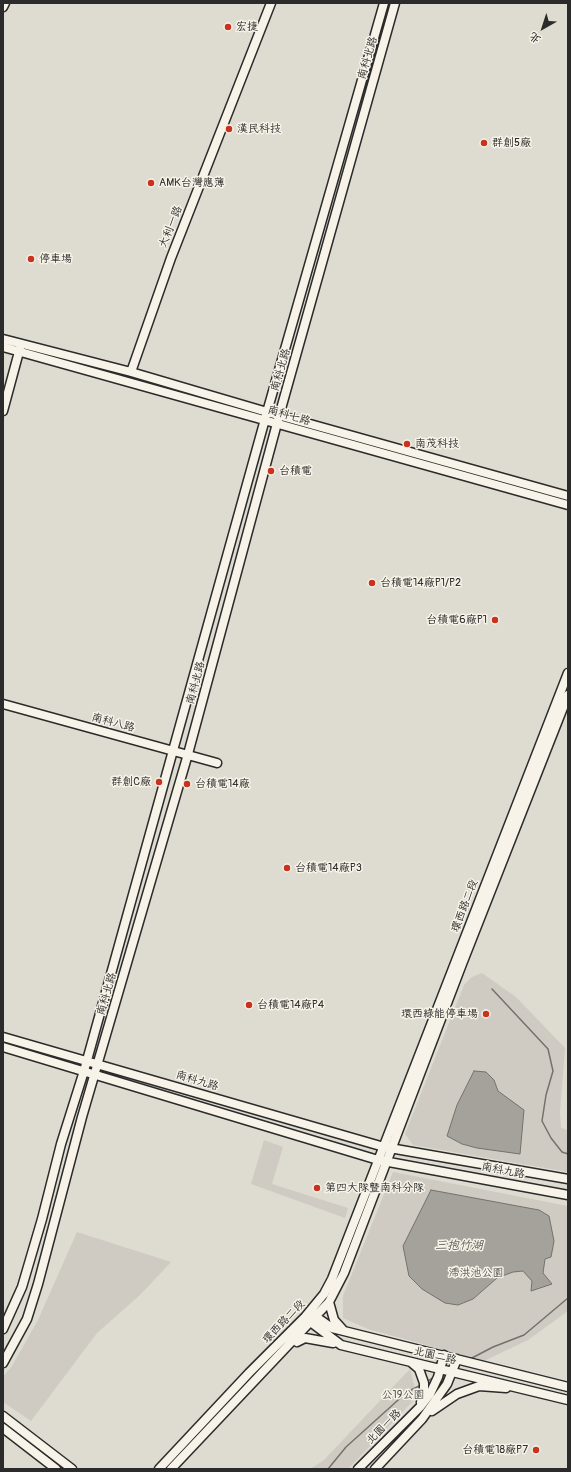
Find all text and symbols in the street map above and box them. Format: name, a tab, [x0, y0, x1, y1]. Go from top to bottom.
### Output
north arrow	[523, 8, 563, 48]
place label: 宏捷	[236, 20, 258, 34]
marker: 宏捷	[223, 22, 233, 32]
text: 北	[527, 29, 543, 46]
street label: 南科北路	[356, 35, 380, 81]
place label: 漢民科技	[237, 122, 281, 136]
marker: 漢民科技	[224, 124, 234, 134]
place label: 群創5廠	[492, 136, 531, 150]
marker: 群創5廠	[479, 138, 489, 148]
place label: AMK台灣應薄	[159, 176, 225, 190]
marker: AMK台灣應薄	[146, 178, 156, 188]
street label: 大利一路	[157, 204, 185, 250]
place label: 停車場	[39, 252, 72, 266]
marker: 停車場	[26, 254, 36, 264]
street label: 南科北路	[269, 347, 293, 393]
street label: 南科七路	[266, 404, 312, 428]
place label: 南茂科技	[415, 437, 459, 451]
marker: 南茂科技	[402, 439, 412, 449]
place label: 台積電	[279, 464, 312, 478]
marker: 台積電	[266, 466, 276, 476]
place label: 台積電14廠P1/P2	[380, 576, 461, 590]
marker: 台積電14廠P1/P2	[367, 578, 377, 588]
place label: 台積電6廠P1	[426, 613, 487, 627]
marker: 台積電6廠P1	[490, 615, 500, 625]
street label: 南科北路	[184, 660, 208, 706]
street label: 南科八路	[90, 711, 136, 735]
place label: 群創C廠	[111, 775, 151, 789]
marker: 群創C廠	[154, 777, 164, 787]
place label: 台積電14廠	[195, 777, 250, 791]
marker: 台積電14廠	[182, 779, 192, 789]
place label: 台積電14廠P3	[295, 861, 362, 875]
marker: 台積電14廠P3	[282, 863, 292, 873]
street label: 環西路二段	[449, 878, 481, 934]
street label: 南科北路	[95, 971, 119, 1017]
place label: 台積電14廠P4	[257, 998, 324, 1012]
marker: 台積電14廠P4	[244, 1000, 254, 1010]
place label: 環西綠能停車場	[401, 1007, 478, 1021]
marker: 環西綠能停車場	[481, 1009, 491, 1019]
street label: 南科九路	[174, 1068, 220, 1094]
street label: 南科九路	[480, 1160, 526, 1182]
place label: 第四大隊暨南科分隊	[325, 1181, 424, 1195]
marker: 第四大隊暨南科分隊	[312, 1183, 322, 1193]
water label: 三抱竹湖	[435, 1239, 483, 1253]
park label: 滯洪池公園	[449, 1266, 503, 1280]
street label: 環西路二段	[260, 1298, 308, 1346]
street label: 北園二路	[412, 1345, 458, 1367]
park label: 公19公園	[382, 1388, 424, 1402]
street label: 北園一路	[364, 1407, 404, 1447]
place label: 台積電18廠P7	[462, 1443, 528, 1457]
marker: 台積電18廠P7	[531, 1445, 541, 1455]

